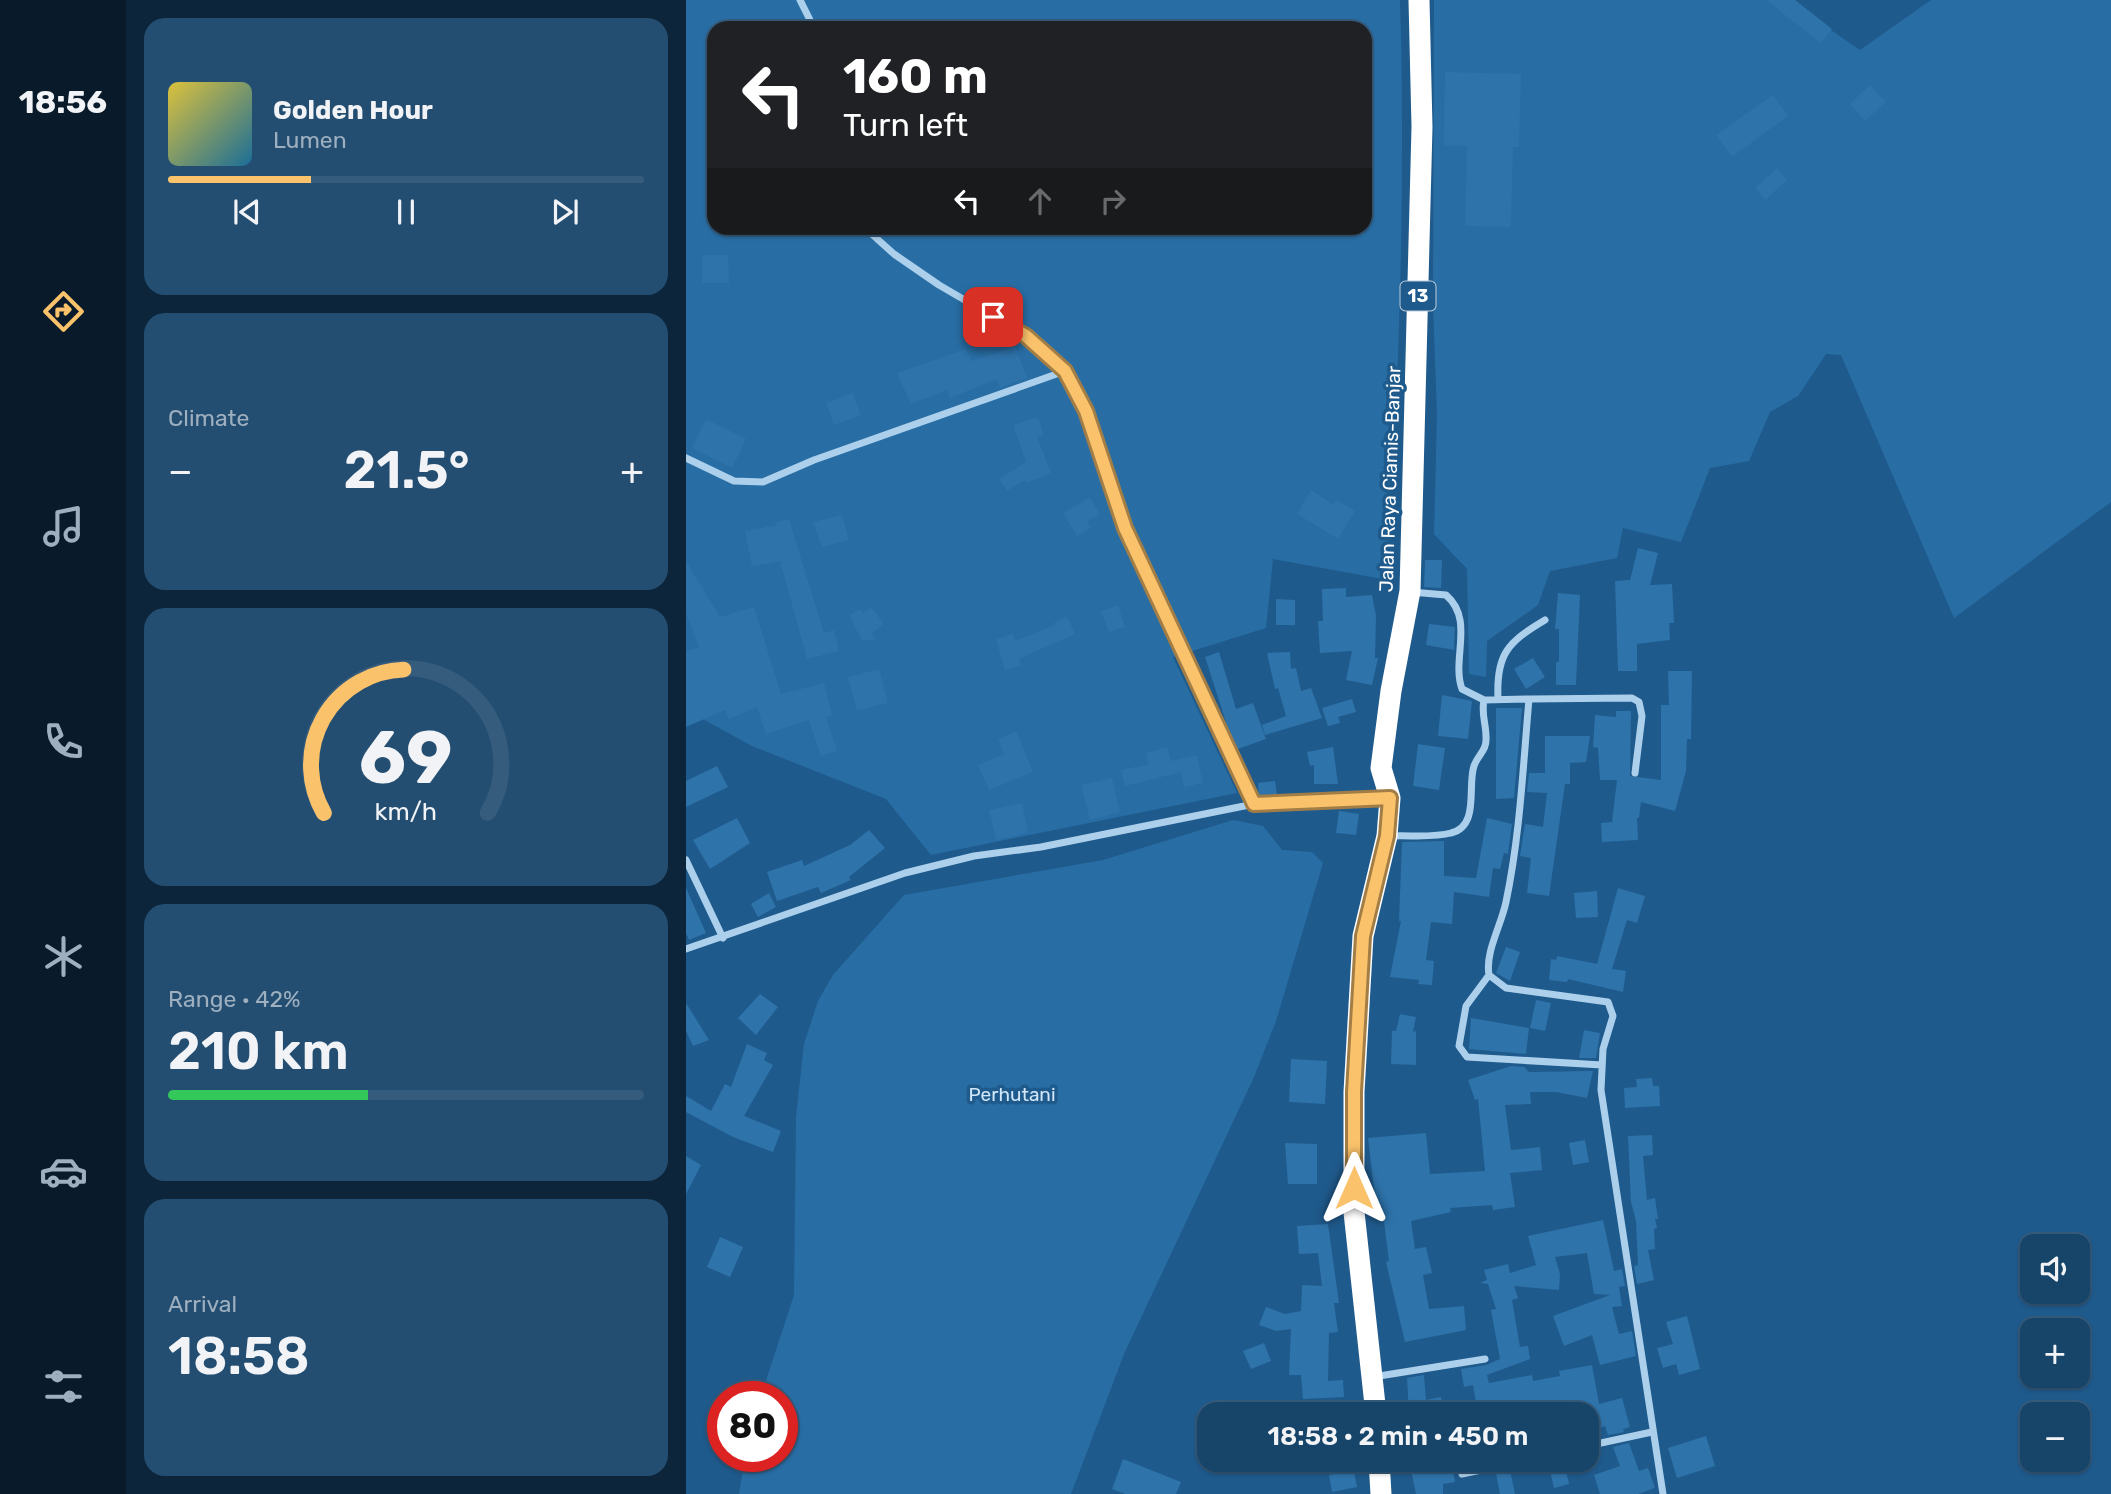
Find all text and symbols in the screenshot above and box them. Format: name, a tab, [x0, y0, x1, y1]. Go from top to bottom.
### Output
text: 160 m	[843, 47, 988, 105]
icon: left	[728, 49, 819, 140]
text: 18:56	[19, 83, 107, 121]
text: Golden Hour	[273, 95, 433, 126]
text: Turn left	[843, 106, 968, 144]
text: Lumen	[273, 126, 347, 154]
icon: left	[948, 182, 986, 220]
icon: ahead	[1021, 182, 1059, 220]
icon: right	[1094, 182, 1132, 220]
icon: previous	[228, 193, 266, 231]
icon: pause	[387, 193, 425, 231]
icon: next	[546, 193, 584, 231]
road number: 13	[1400, 282, 1436, 310]
icon: directions	[39, 287, 88, 336]
pin	[963, 287, 1023, 347]
icon: arrive	[974, 298, 1012, 336]
street label: Jalan Raya Ciamis-Banjar	[1375, 365, 1405, 593]
text: Climate	[168, 404, 249, 432]
text: 21.5°	[343, 439, 470, 501]
text: −	[168, 448, 193, 494]
text: +	[620, 448, 644, 494]
icon: music	[39, 502, 88, 551]
text: 69	[359, 715, 453, 801]
icon: phone	[39, 717, 88, 766]
text: km/h	[375, 797, 437, 826]
icon: climate	[39, 932, 88, 981]
text: Range · 42%	[168, 985, 300, 1013]
text: 210 km	[168, 1020, 349, 1082]
park label: Perhutani	[969, 1083, 1055, 1106]
icon: car	[39, 1147, 88, 1196]
position arrow	[1317, 1151, 1391, 1225]
map controls	[2020, 1234, 2090, 1472]
button: sound	[2020, 1234, 2090, 1304]
text: Arrival	[168, 1290, 237, 1318]
button: +	[2020, 1318, 2090, 1388]
text: 18:58	[168, 1325, 310, 1387]
icon: filters	[39, 1362, 88, 1411]
speed limit sign: 80	[707, 1381, 798, 1472]
button: −	[2020, 1402, 2090, 1472]
text: 18:58 · 2 min · 450 m	[1268, 1421, 1529, 1452]

